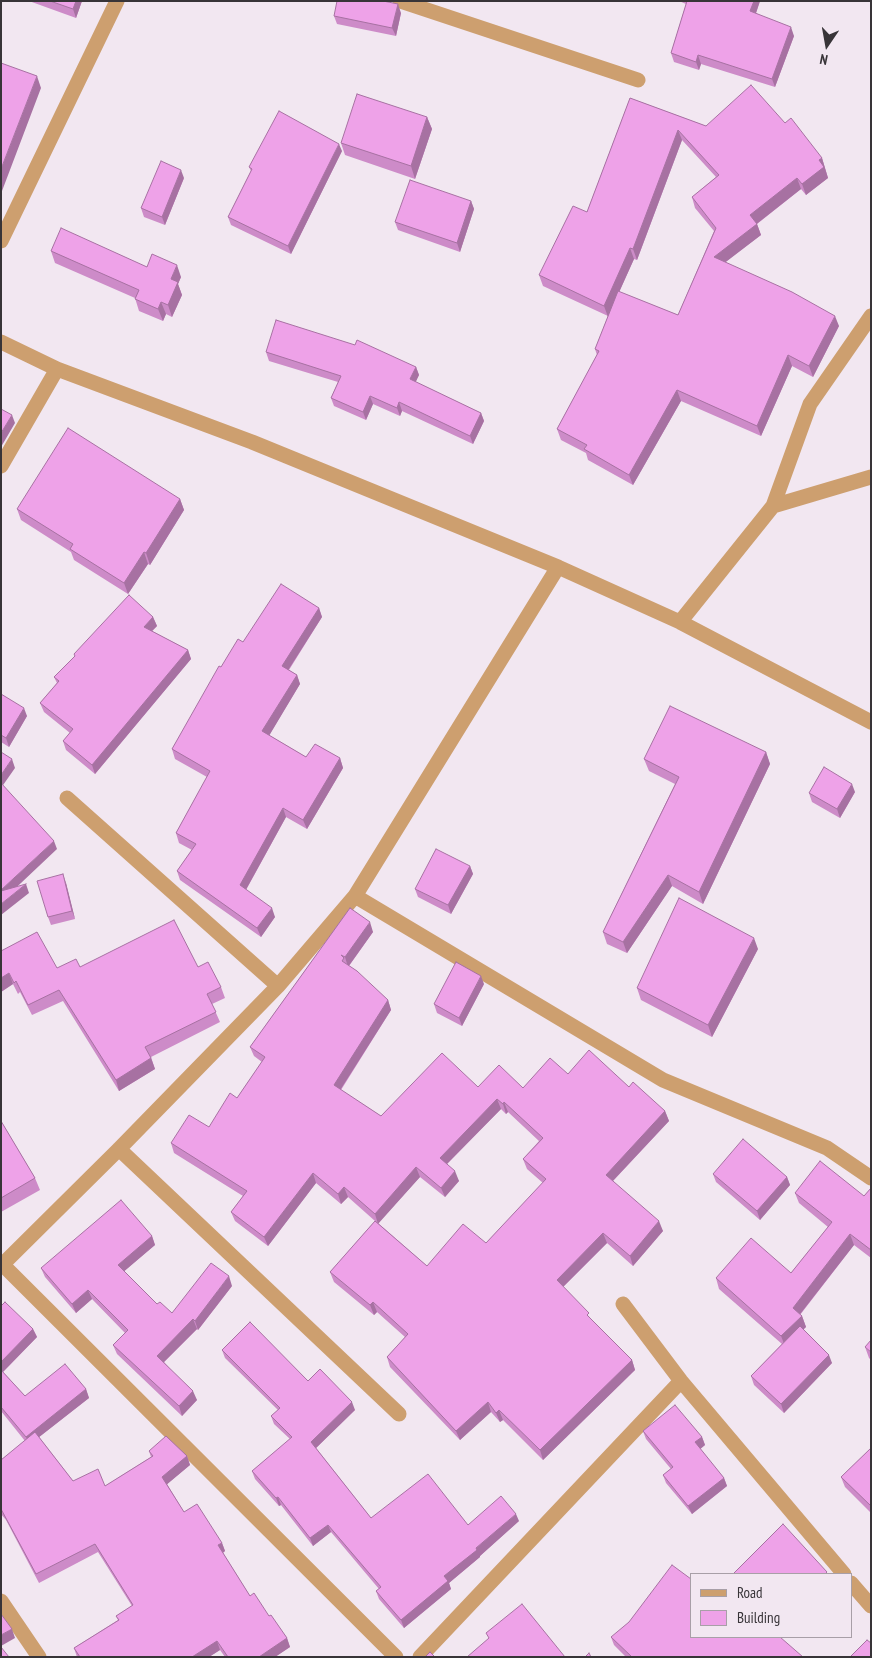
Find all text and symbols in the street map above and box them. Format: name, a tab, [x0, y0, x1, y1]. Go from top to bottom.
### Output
north arrow	[802, 20, 852, 70]
text: N	[818, 50, 829, 69]
legend	[690, 1573, 852, 1638]
text: Road	[737, 1583, 763, 1602]
text: Building	[737, 1608, 780, 1627]

